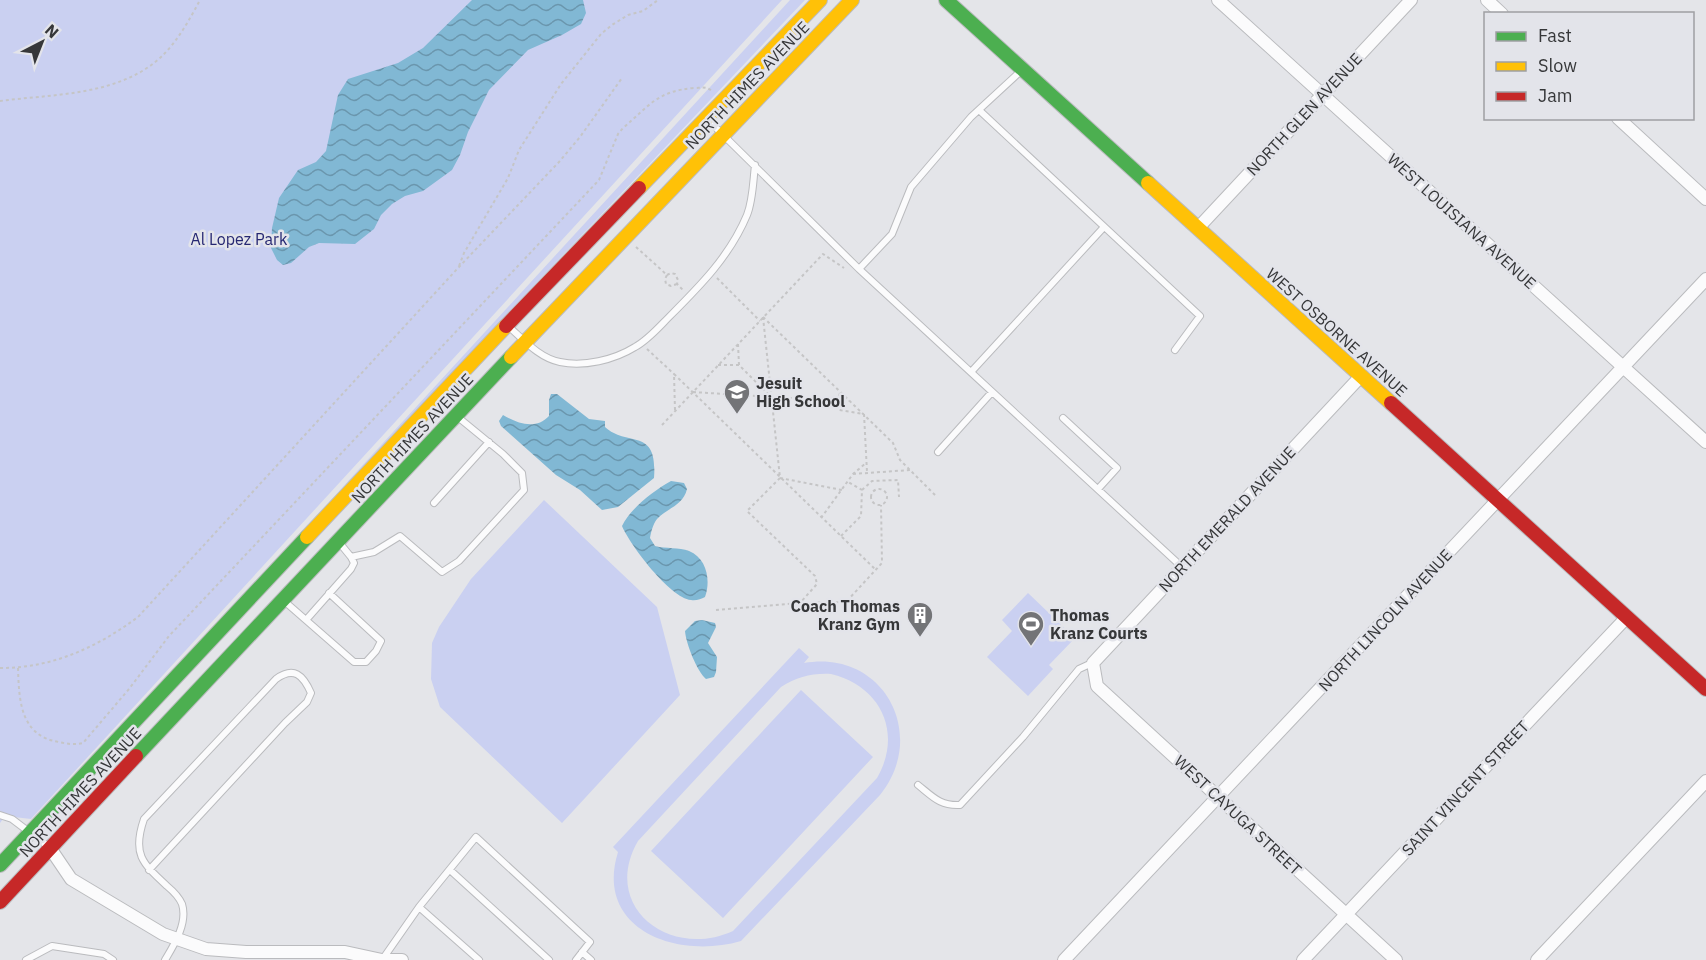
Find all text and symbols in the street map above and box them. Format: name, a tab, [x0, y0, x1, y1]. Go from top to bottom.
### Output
north arrow	[12, 12, 72, 72]
legend	[1484, 12, 1694, 120]
street label: NORTH HIMES AVENUE	[681, 17, 813, 153]
text: N	[41, 20, 63, 42]
text: Fast	[1538, 24, 1572, 47]
street label: NORTH GLEN AVENUE	[1242, 49, 1366, 179]
text: Slow	[1538, 54, 1577, 77]
text: Jam	[1538, 84, 1573, 107]
street label: WEST LOUISIANA AVENUE	[1384, 149, 1540, 293]
park label: Al Lopez Park	[191, 229, 288, 249]
street label: WEST OSBORNE AVENUE	[1262, 263, 1412, 401]
street label: NORTH HIMES AVENUE	[347, 369, 477, 507]
place label: Jesuit High School	[756, 373, 845, 411]
school or university icon: Jesuit High School	[722, 377, 752, 415]
street label: NORTH EMERALD AVENUE	[1154, 442, 1300, 596]
street label: NORTH LINCOLN AVENUE	[1314, 545, 1456, 695]
place label: Coach Thomas Kranz Gym	[790, 596, 900, 634]
building icon: Coach Thomas Kranz Gym	[905, 600, 935, 638]
place label: Thomas Kranz Courts	[1050, 605, 1148, 643]
sports icon: Thomas Kranz Courts	[1016, 609, 1046, 647]
street label: SAINT VINCENT STREET	[1397, 716, 1533, 860]
street label: NORTH HIMES AVENUE	[15, 723, 145, 861]
street label: WEST CAYUGA STREET	[1170, 751, 1306, 879]

